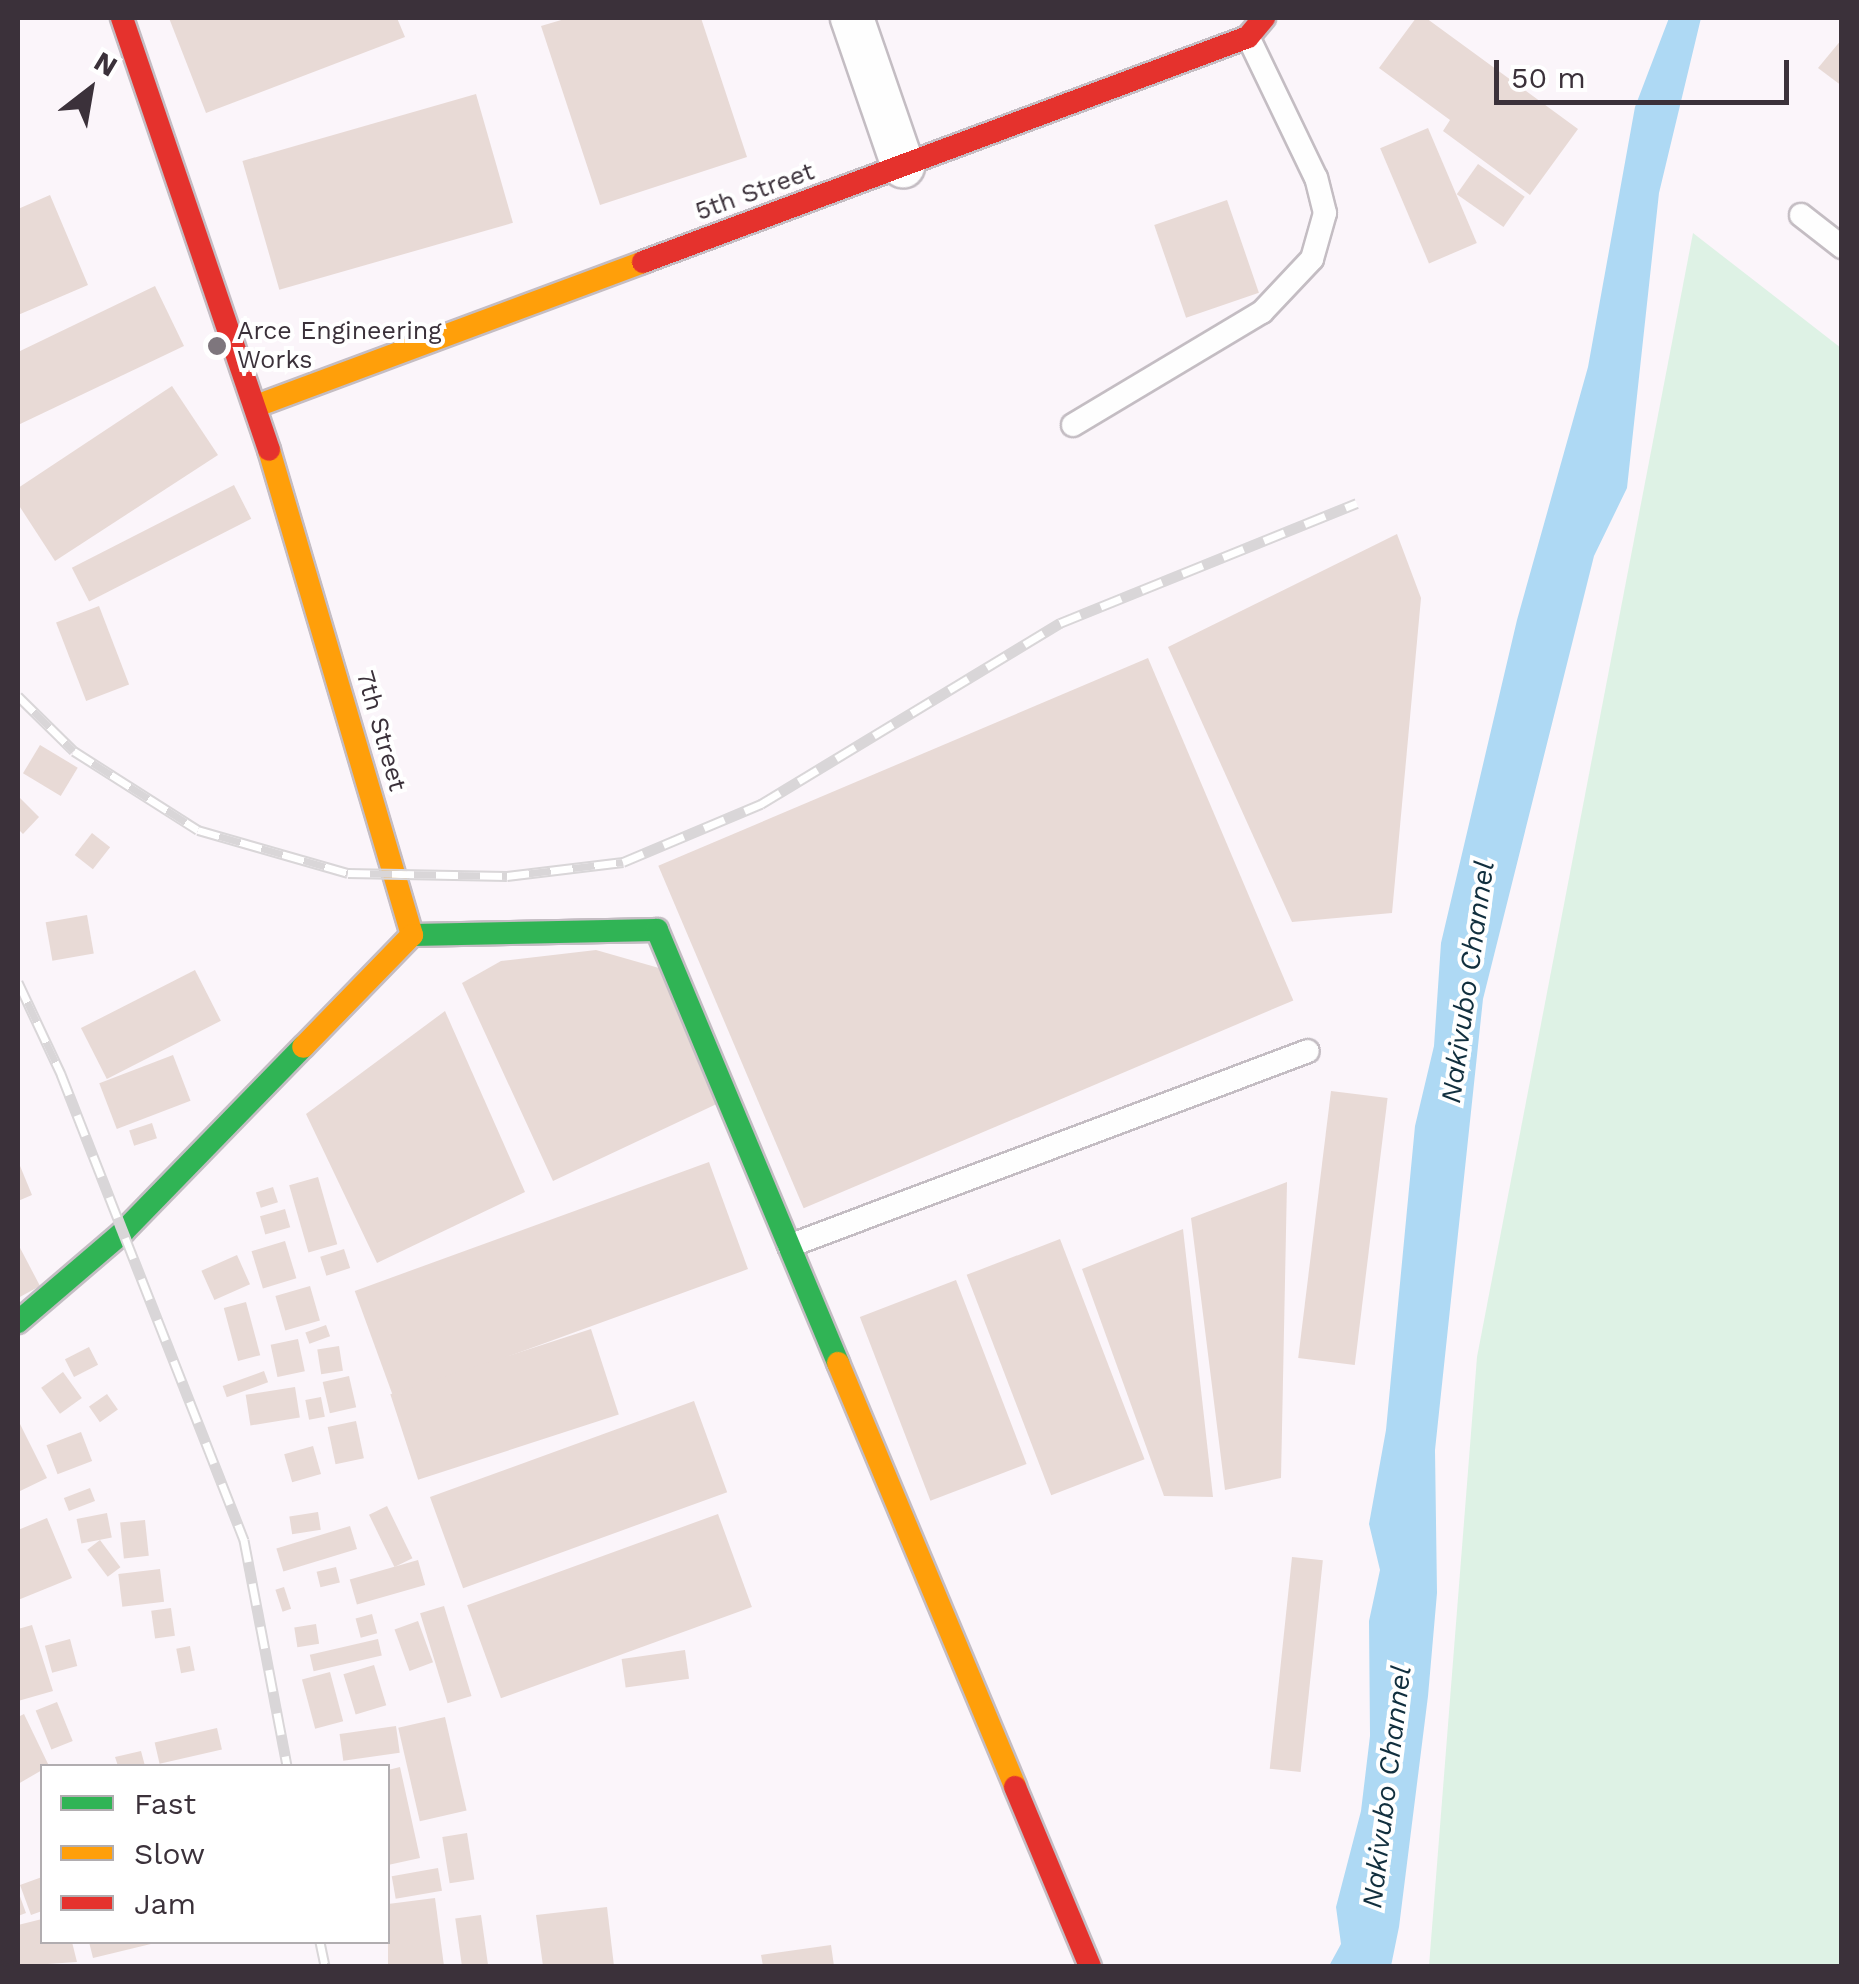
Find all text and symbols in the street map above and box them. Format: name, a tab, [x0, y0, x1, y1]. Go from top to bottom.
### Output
north arrow	[40, 40, 140, 140]
scale bar	[1499, 40, 1794, 102]
text: N	[88, 44, 123, 83]
text: 50 m	[1511, 60, 1586, 95]
street label: 5th Street	[691, 157, 819, 227]
place label: Arce Engineering Works	[237, 317, 442, 376]
marker: Arce Engineering Works	[206, 335, 228, 357]
street label: 7th Street	[350, 667, 412, 795]
water label: Nakivubo Channel	[1434, 859, 1502, 1105]
water label: Nakivubo Channel	[1355, 1664, 1419, 1910]
legend	[40, 1764, 390, 1944]
text: Fast	[134, 1786, 196, 1821]
text: Slow	[134, 1836, 205, 1871]
text: Jam	[134, 1886, 196, 1921]

